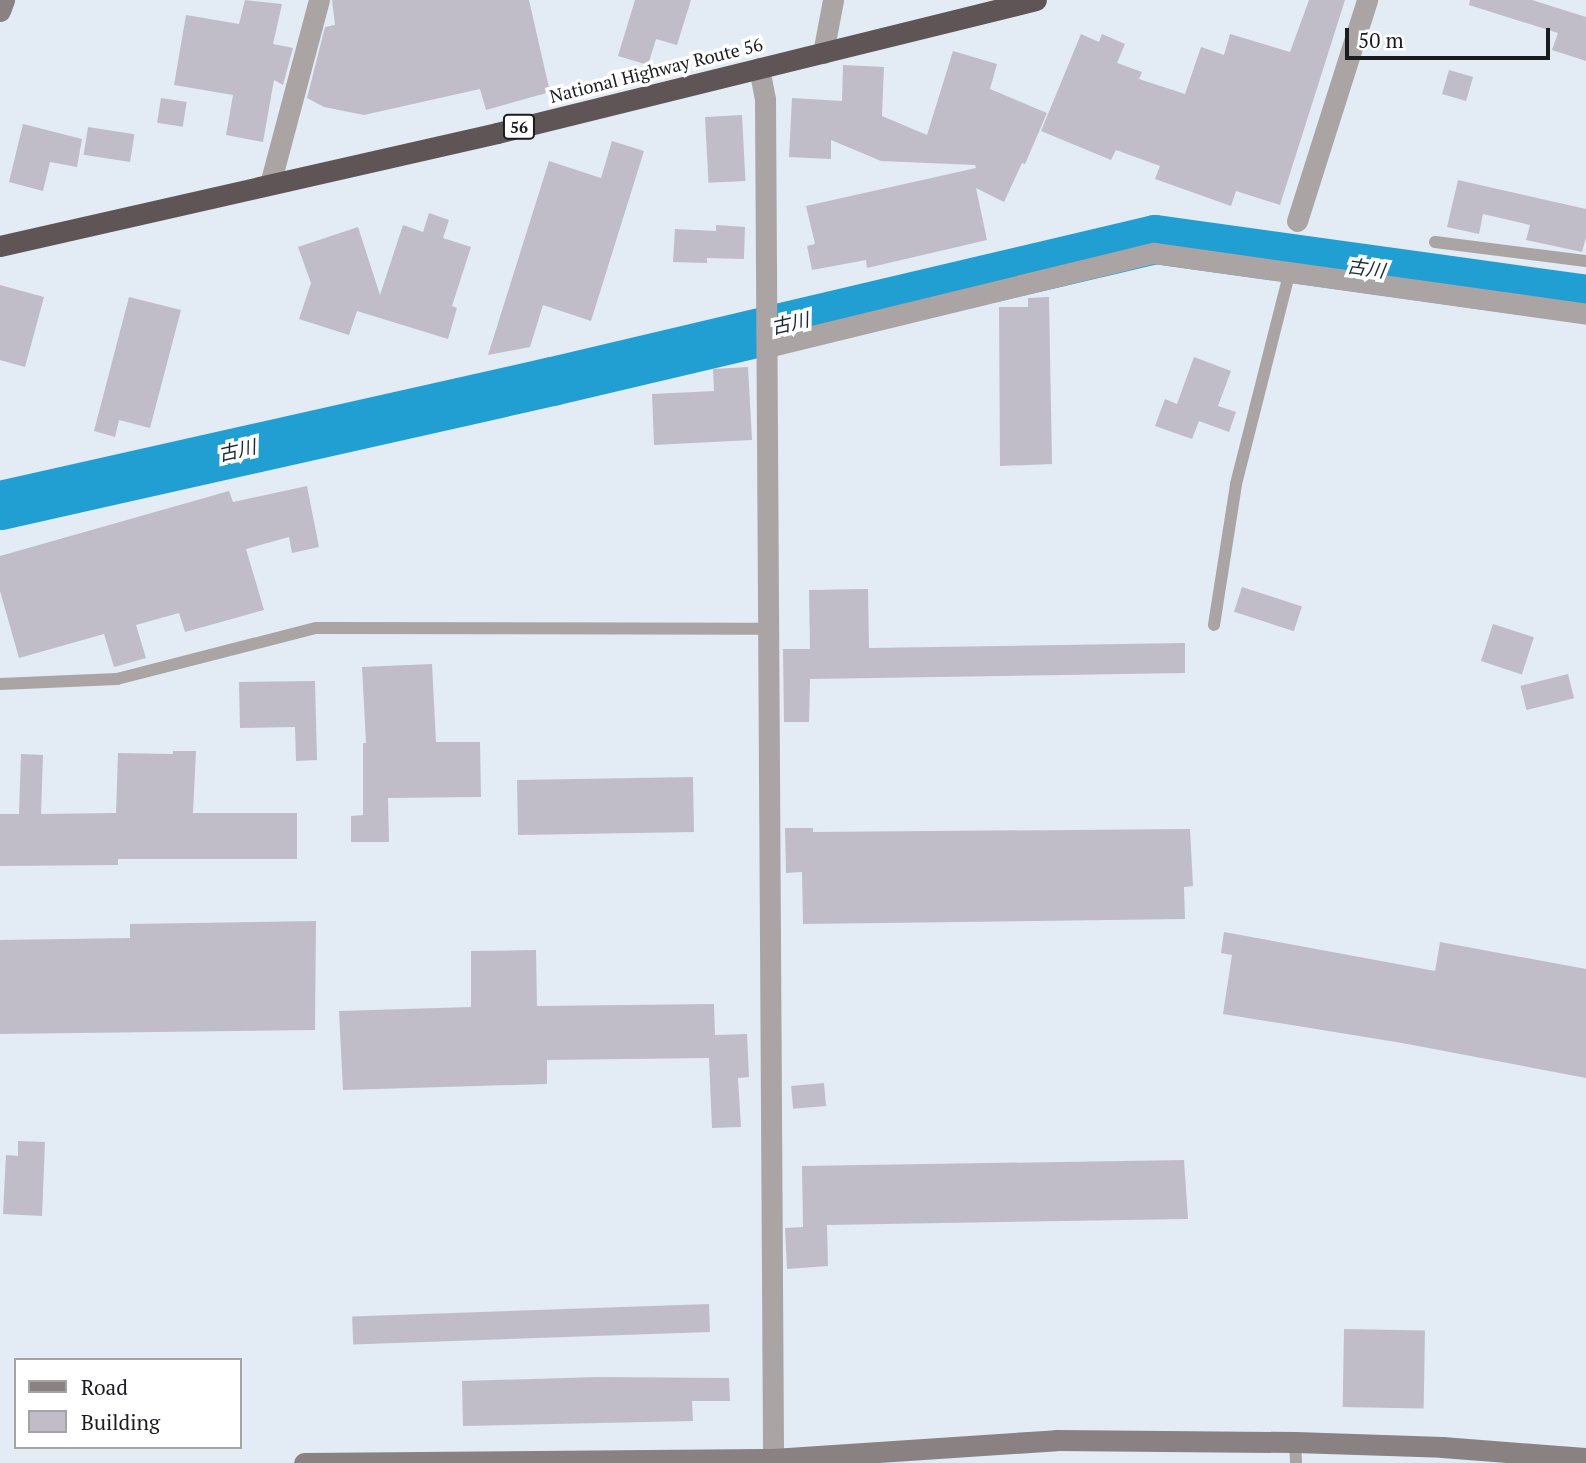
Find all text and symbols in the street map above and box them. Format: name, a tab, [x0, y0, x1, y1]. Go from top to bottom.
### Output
scale bar	[1348, 14, 1553, 58]
text: 50 m	[1358, 26, 1404, 54]
street label: National Highway Route 56	[547, 33, 765, 107]
road number: 56	[502, 114, 536, 140]
water label: 古川	[1346, 254, 1386, 282]
water label: 古川	[769, 308, 811, 338]
water label: 古川	[216, 435, 258, 465]
legend	[14, 1358, 242, 1449]
text: Road	[81, 1373, 128, 1401]
text: Building	[81, 1408, 160, 1436]

